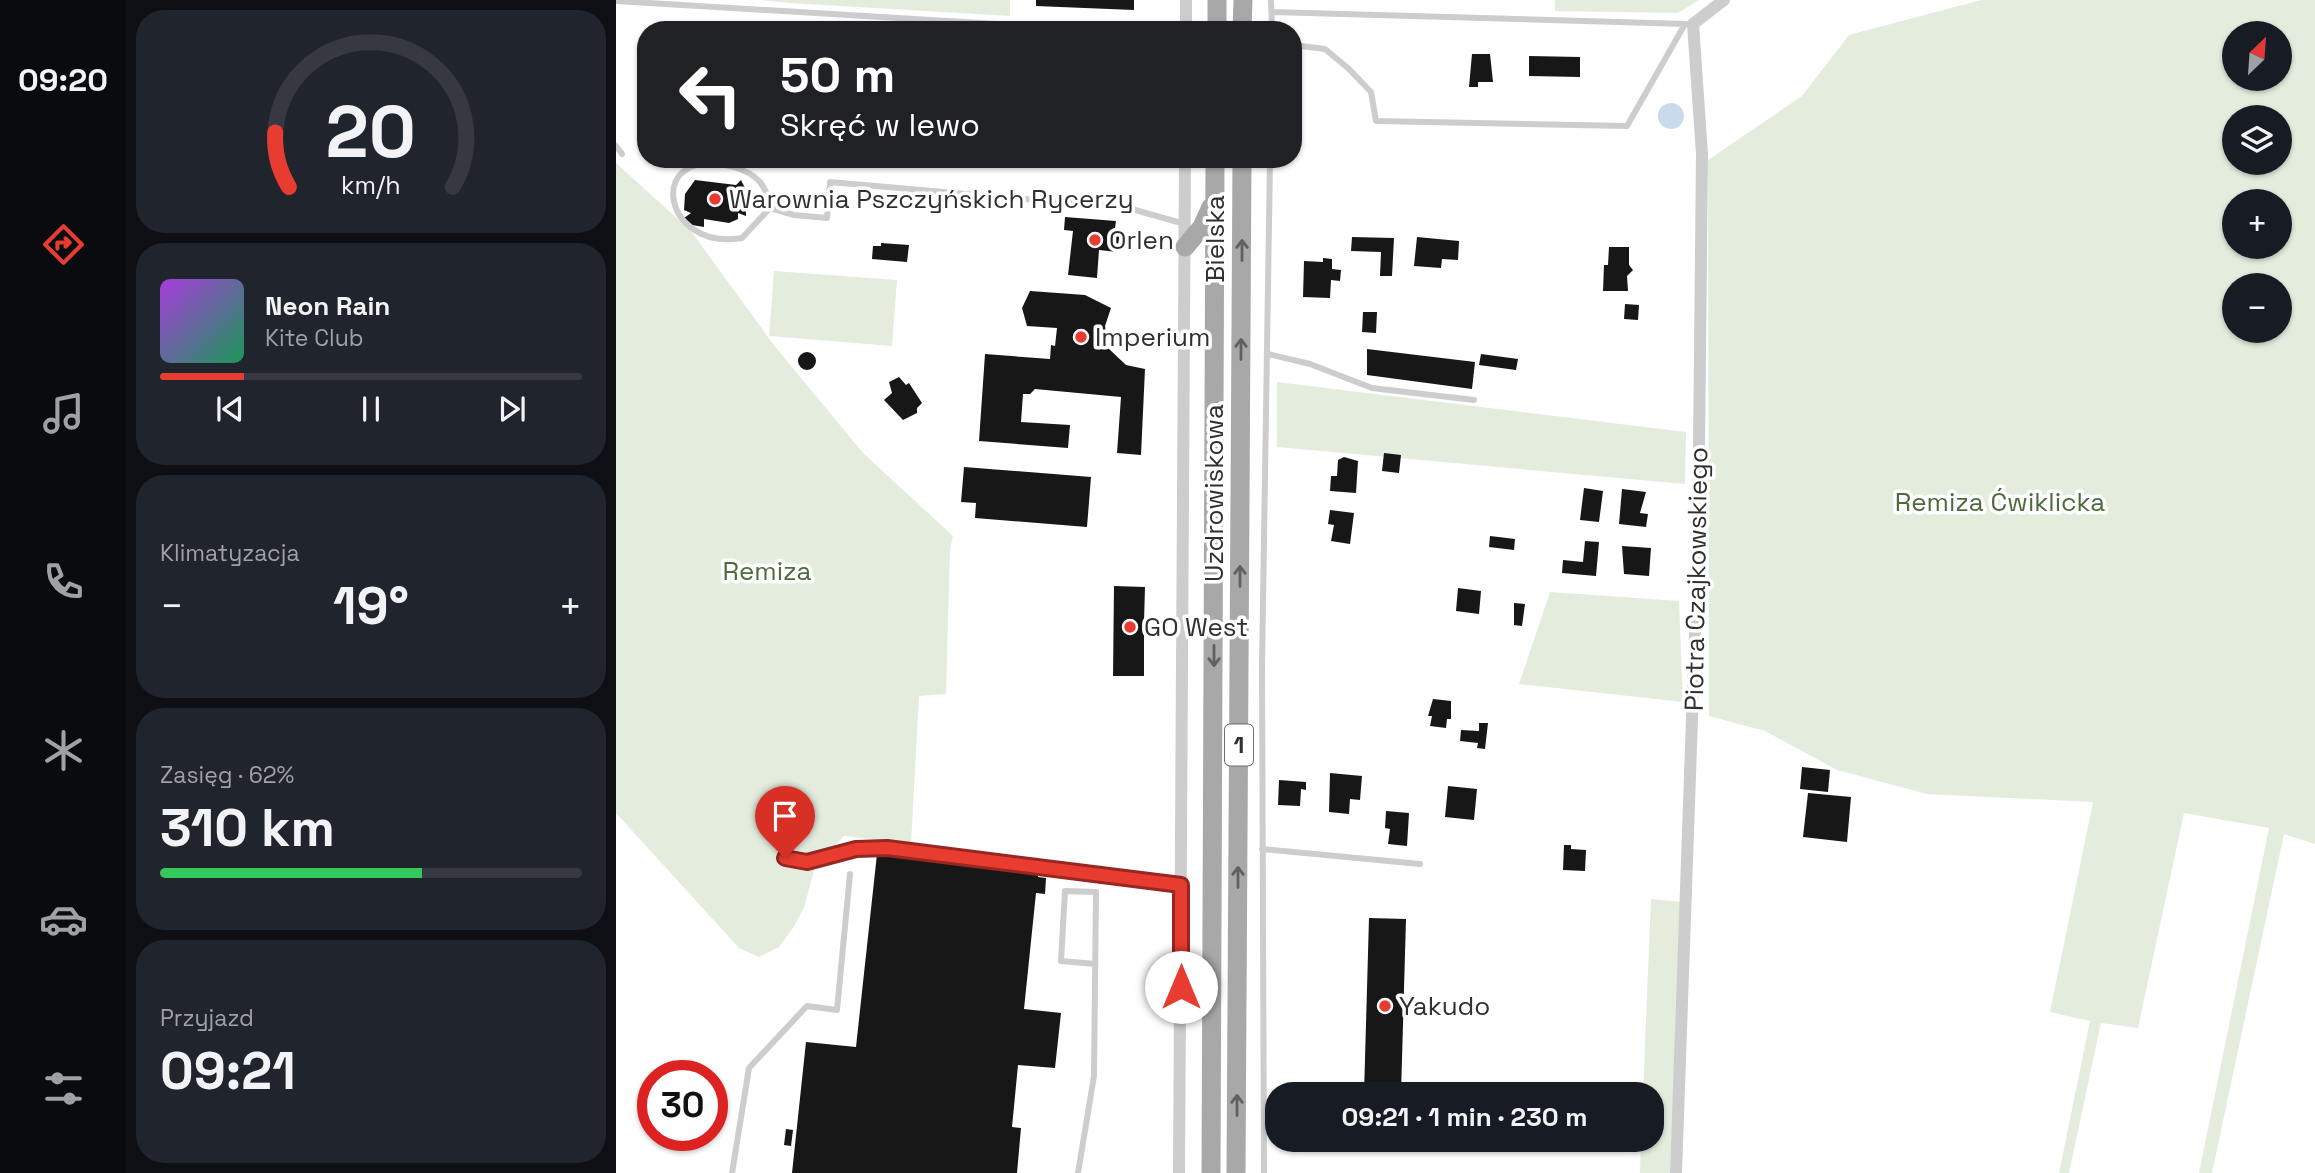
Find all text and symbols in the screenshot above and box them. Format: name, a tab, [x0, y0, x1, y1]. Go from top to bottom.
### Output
north arrow	[2222, 21, 2292, 91]
map controls	[2222, 21, 2292, 343]
text: 50 m	[780, 44, 895, 106]
icon: left	[665, 49, 756, 140]
text: 09:20	[18, 60, 108, 100]
text: 20	[326, 86, 416, 179]
text: Skręć w lewo	[780, 105, 980, 145]
button: layers	[2222, 105, 2292, 175]
text: km/h	[341, 169, 401, 201]
place label: Warownia Pszczyńskich Rycerzy	[729, 182, 1134, 216]
button: +	[2222, 189, 2292, 259]
marker: Warownia Pszczyńskich Rycerzy	[707, 191, 723, 207]
street label: Bielska	[1198, 195, 1232, 283]
icon: directions	[39, 220, 88, 269]
place label: Orlen	[1109, 223, 1174, 257]
marker: Orlen	[1087, 232, 1103, 248]
one-way arrow	[1235, 238, 1249, 261]
button: −	[2222, 273, 2292, 343]
text: Neon Rain	[265, 289, 390, 323]
place label: Imperium	[1095, 320, 1210, 354]
text: Kite Club	[265, 323, 364, 353]
marker: Imperium	[1073, 329, 1089, 345]
one-way arrow	[1234, 338, 1248, 361]
icon: music	[39, 389, 88, 438]
icon: previous	[211, 390, 249, 428]
icon: pause	[352, 390, 390, 428]
icon: next	[493, 390, 531, 428]
street label: Uzdrowiskowa	[1197, 404, 1231, 582]
street label: Piotra Czajkowskiego	[1677, 447, 1715, 711]
park label: Remiza Ćwiklicka	[1895, 485, 2105, 519]
text: Klimatyzacja	[160, 538, 300, 568]
park label: Remiza	[723, 554, 812, 588]
icon: phone	[39, 557, 88, 606]
one-way arrow	[1233, 565, 1247, 588]
text: 19°	[333, 573, 409, 639]
text: −	[160, 582, 184, 630]
text: +	[558, 582, 582, 630]
place label: GO West	[1144, 610, 1248, 644]
marker: GO West	[1122, 619, 1138, 635]
one-way arrow	[1207, 644, 1221, 667]
road number: 1	[1225, 724, 1253, 766]
icon: climate	[39, 726, 88, 775]
text: Zasięg · 62%	[160, 760, 294, 790]
pin	[755, 786, 815, 858]
text: 310 km	[160, 795, 335, 861]
icon: arrive	[766, 797, 804, 835]
one-way arrow	[1231, 866, 1245, 889]
icon: car	[39, 895, 88, 944]
position arrow	[1144, 950, 1218, 1024]
place label: Yakudo	[1399, 989, 1490, 1023]
marker: Yakudo	[1377, 998, 1393, 1014]
text: Przyjazd	[160, 1003, 254, 1033]
text: 09:21	[160, 1038, 296, 1104]
speed limit sign: 30	[637, 1060, 728, 1151]
icon: filters	[39, 1064, 88, 1113]
one-way arrow	[1230, 1094, 1243, 1117]
text: 09:21 · 1 min · 230 m	[1341, 1100, 1588, 1134]

